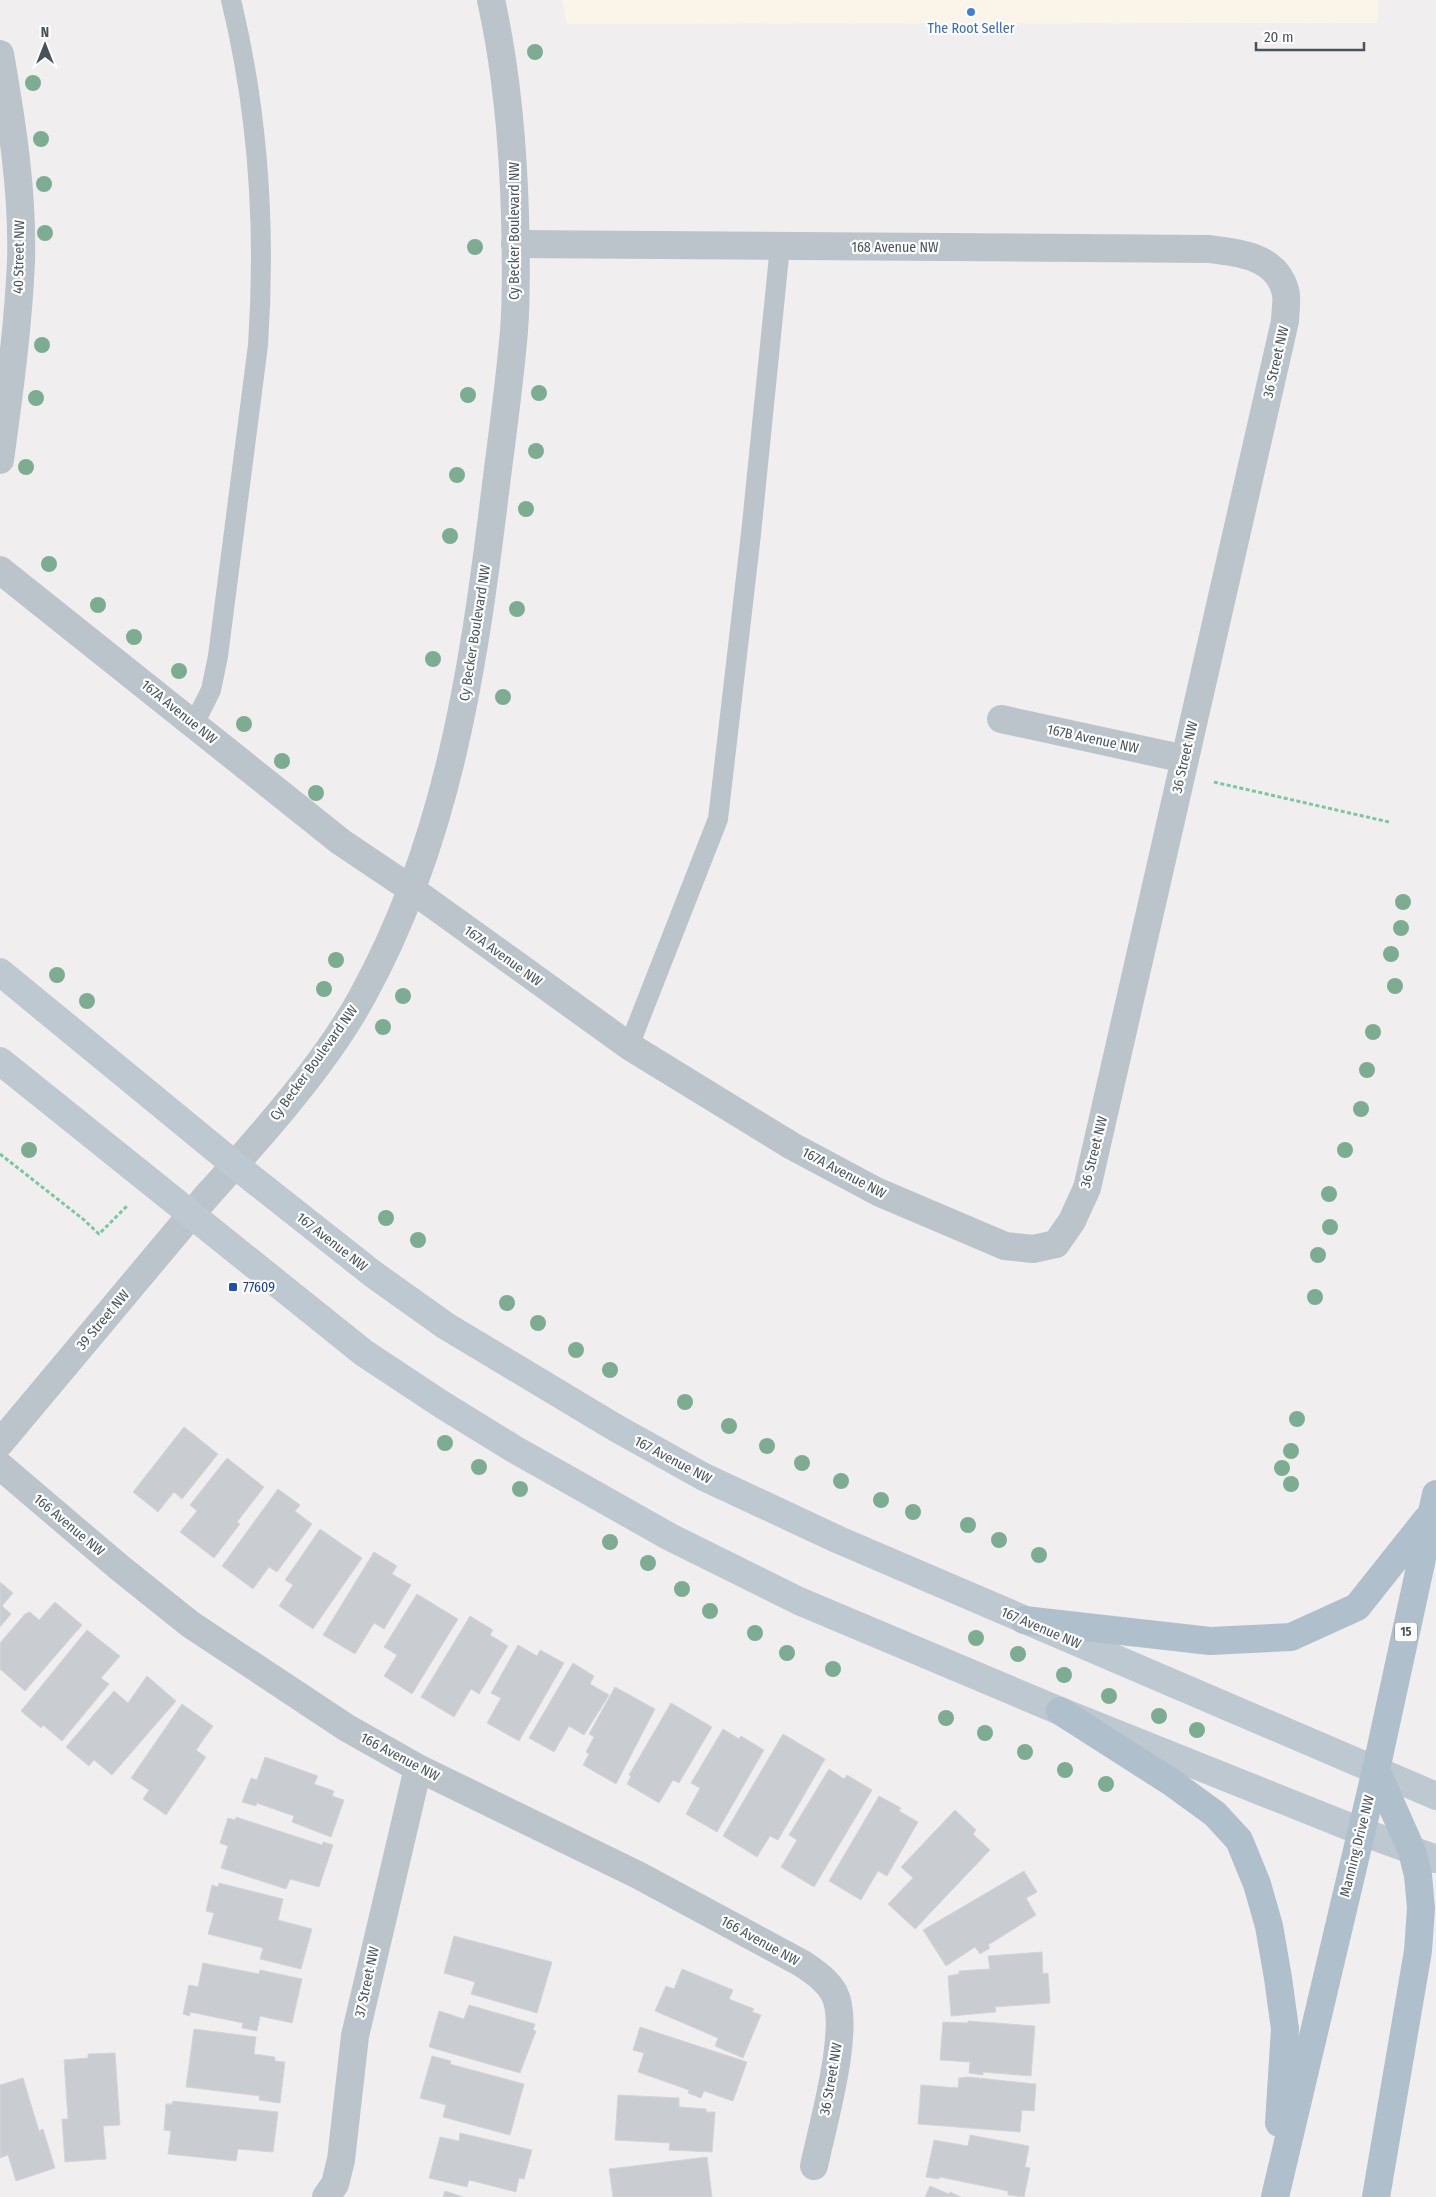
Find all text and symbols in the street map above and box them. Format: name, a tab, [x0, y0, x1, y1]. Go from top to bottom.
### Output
marker: The Root Seller	[965, 6, 977, 18]
north arrow	[20, 20, 70, 70]
place label: The Root Seller	[927, 20, 1015, 37]
scale bar	[1256, 20, 1364, 52]
text: N	[41, 24, 49, 41]
text: 20 m	[1264, 28, 1294, 46]
street label: Cy Becker Boulevard NW	[506, 161, 523, 300]
street label: 40 Street NW	[10, 219, 28, 294]
street label: 168 Avenue NW	[851, 239, 939, 256]
street label: 36 Street NW	[1259, 324, 1293, 400]
street label: Cy Becker Boulevard NW	[456, 563, 494, 702]
street label: 167A Avenue NW	[138, 676, 221, 748]
street label: 36 Street NW	[1168, 719, 1202, 795]
street label: 167B Avenue NW	[1046, 721, 1141, 757]
street label: 167A Avenue NW	[461, 922, 546, 990]
street label: Cy Becker Boulevard NW	[267, 1002, 362, 1124]
street label: 36 Street NW	[1077, 1114, 1111, 1190]
street label: 167A Avenue NW	[799, 1144, 889, 1202]
street label: 167 Avenue NW	[293, 1209, 371, 1275]
place label: 77609	[243, 1279, 275, 1296]
marker: 77609	[227, 1281, 239, 1293]
street label: 39 Street NW	[73, 1286, 133, 1353]
street label: 167 Avenue NW	[631, 1432, 715, 1488]
street label: 166 Avenue NW	[30, 1491, 108, 1560]
street label: 167 Avenue NW	[998, 1603, 1084, 1653]
road number: 15	[1395, 1622, 1417, 1641]
street label: 166 Avenue NW	[358, 1729, 443, 1785]
street label: Manning Drive NW	[1336, 1793, 1378, 1899]
street label: 166 Avenue NW	[718, 1912, 803, 1970]
street label: 37 Street NW	[351, 1945, 383, 2019]
street label: 36 Street NW	[816, 2041, 846, 2117]

